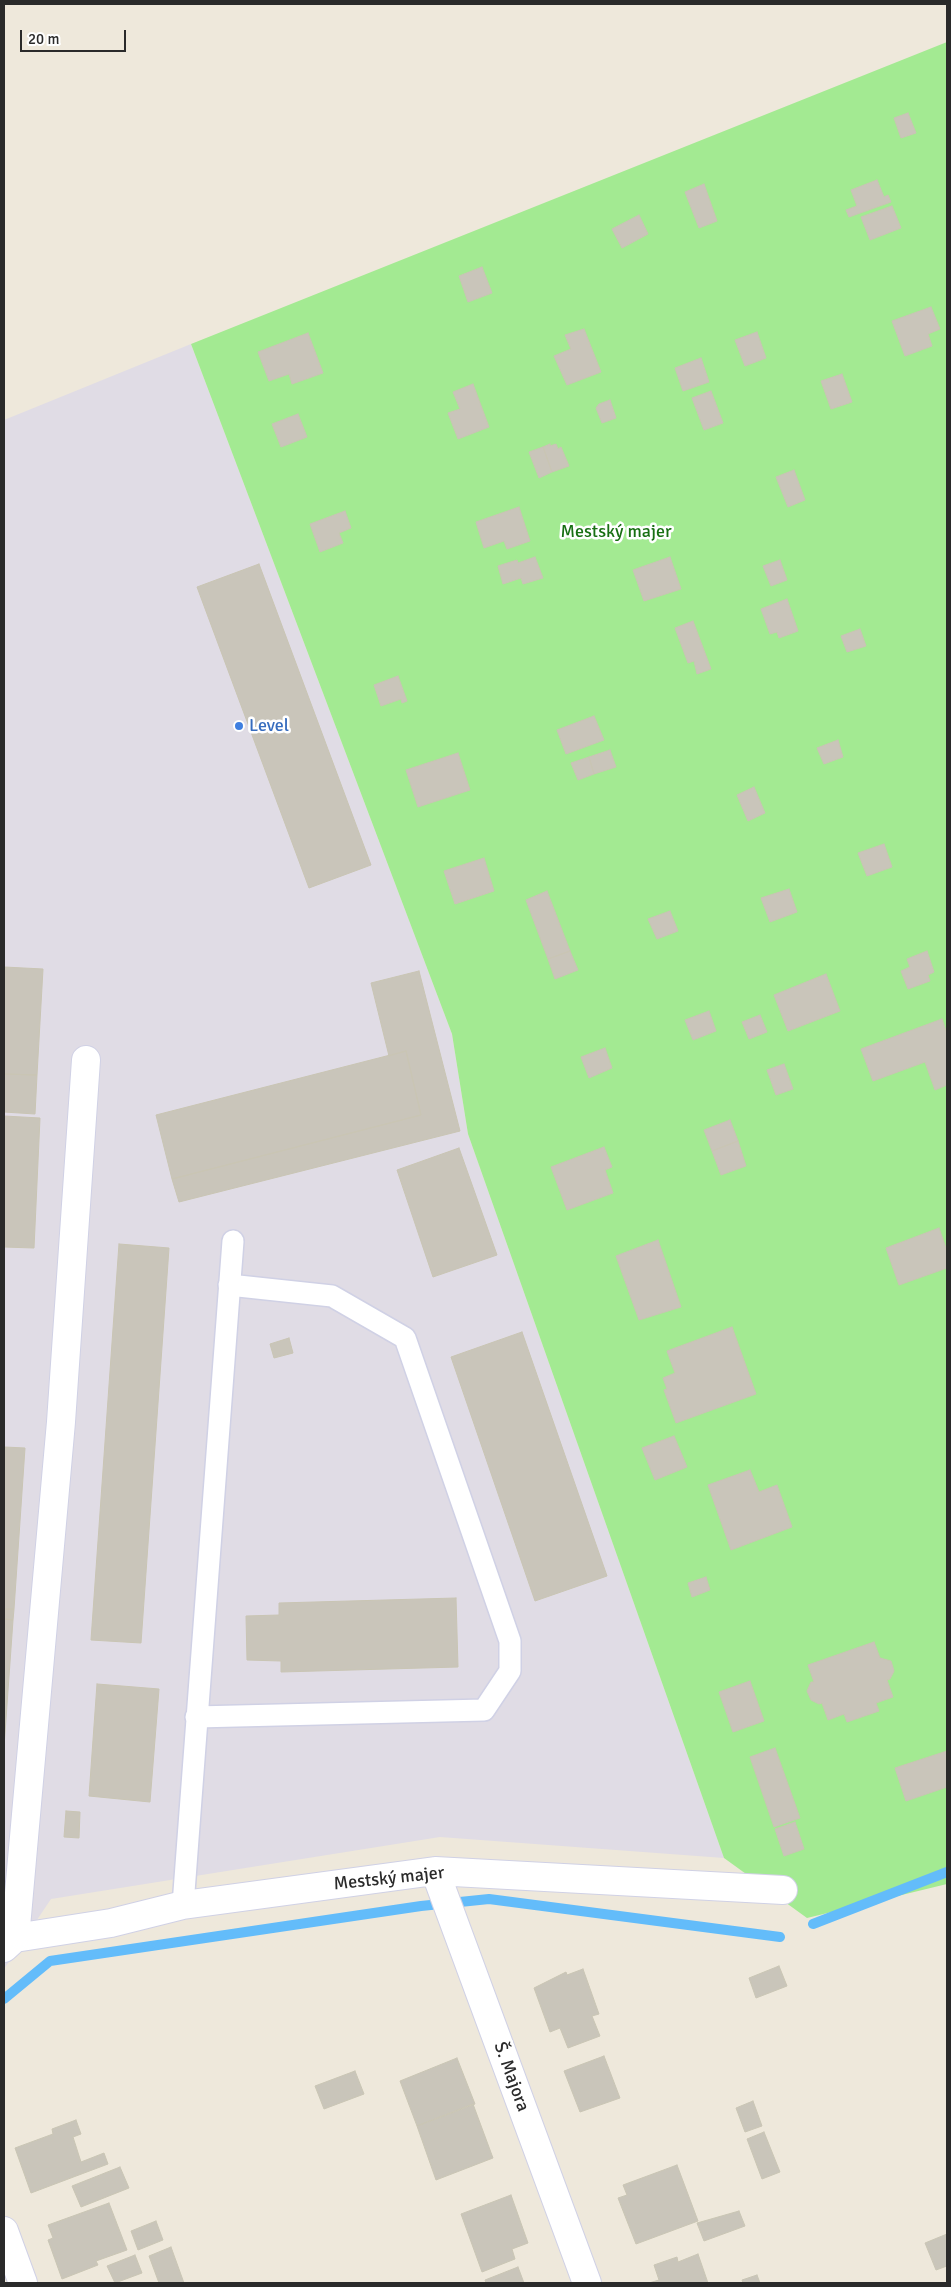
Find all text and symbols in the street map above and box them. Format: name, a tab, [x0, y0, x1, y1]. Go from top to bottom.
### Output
scale bar	[22, 20, 129, 52]
text: 20 m	[28, 30, 59, 48]
park label: Mestský majer	[560, 521, 672, 543]
place label: Level	[249, 715, 289, 737]
marker: Level	[233, 720, 245, 732]
street label: Mestský majer	[333, 1862, 445, 1896]
street label: Š. Majora	[488, 2039, 534, 2115]

